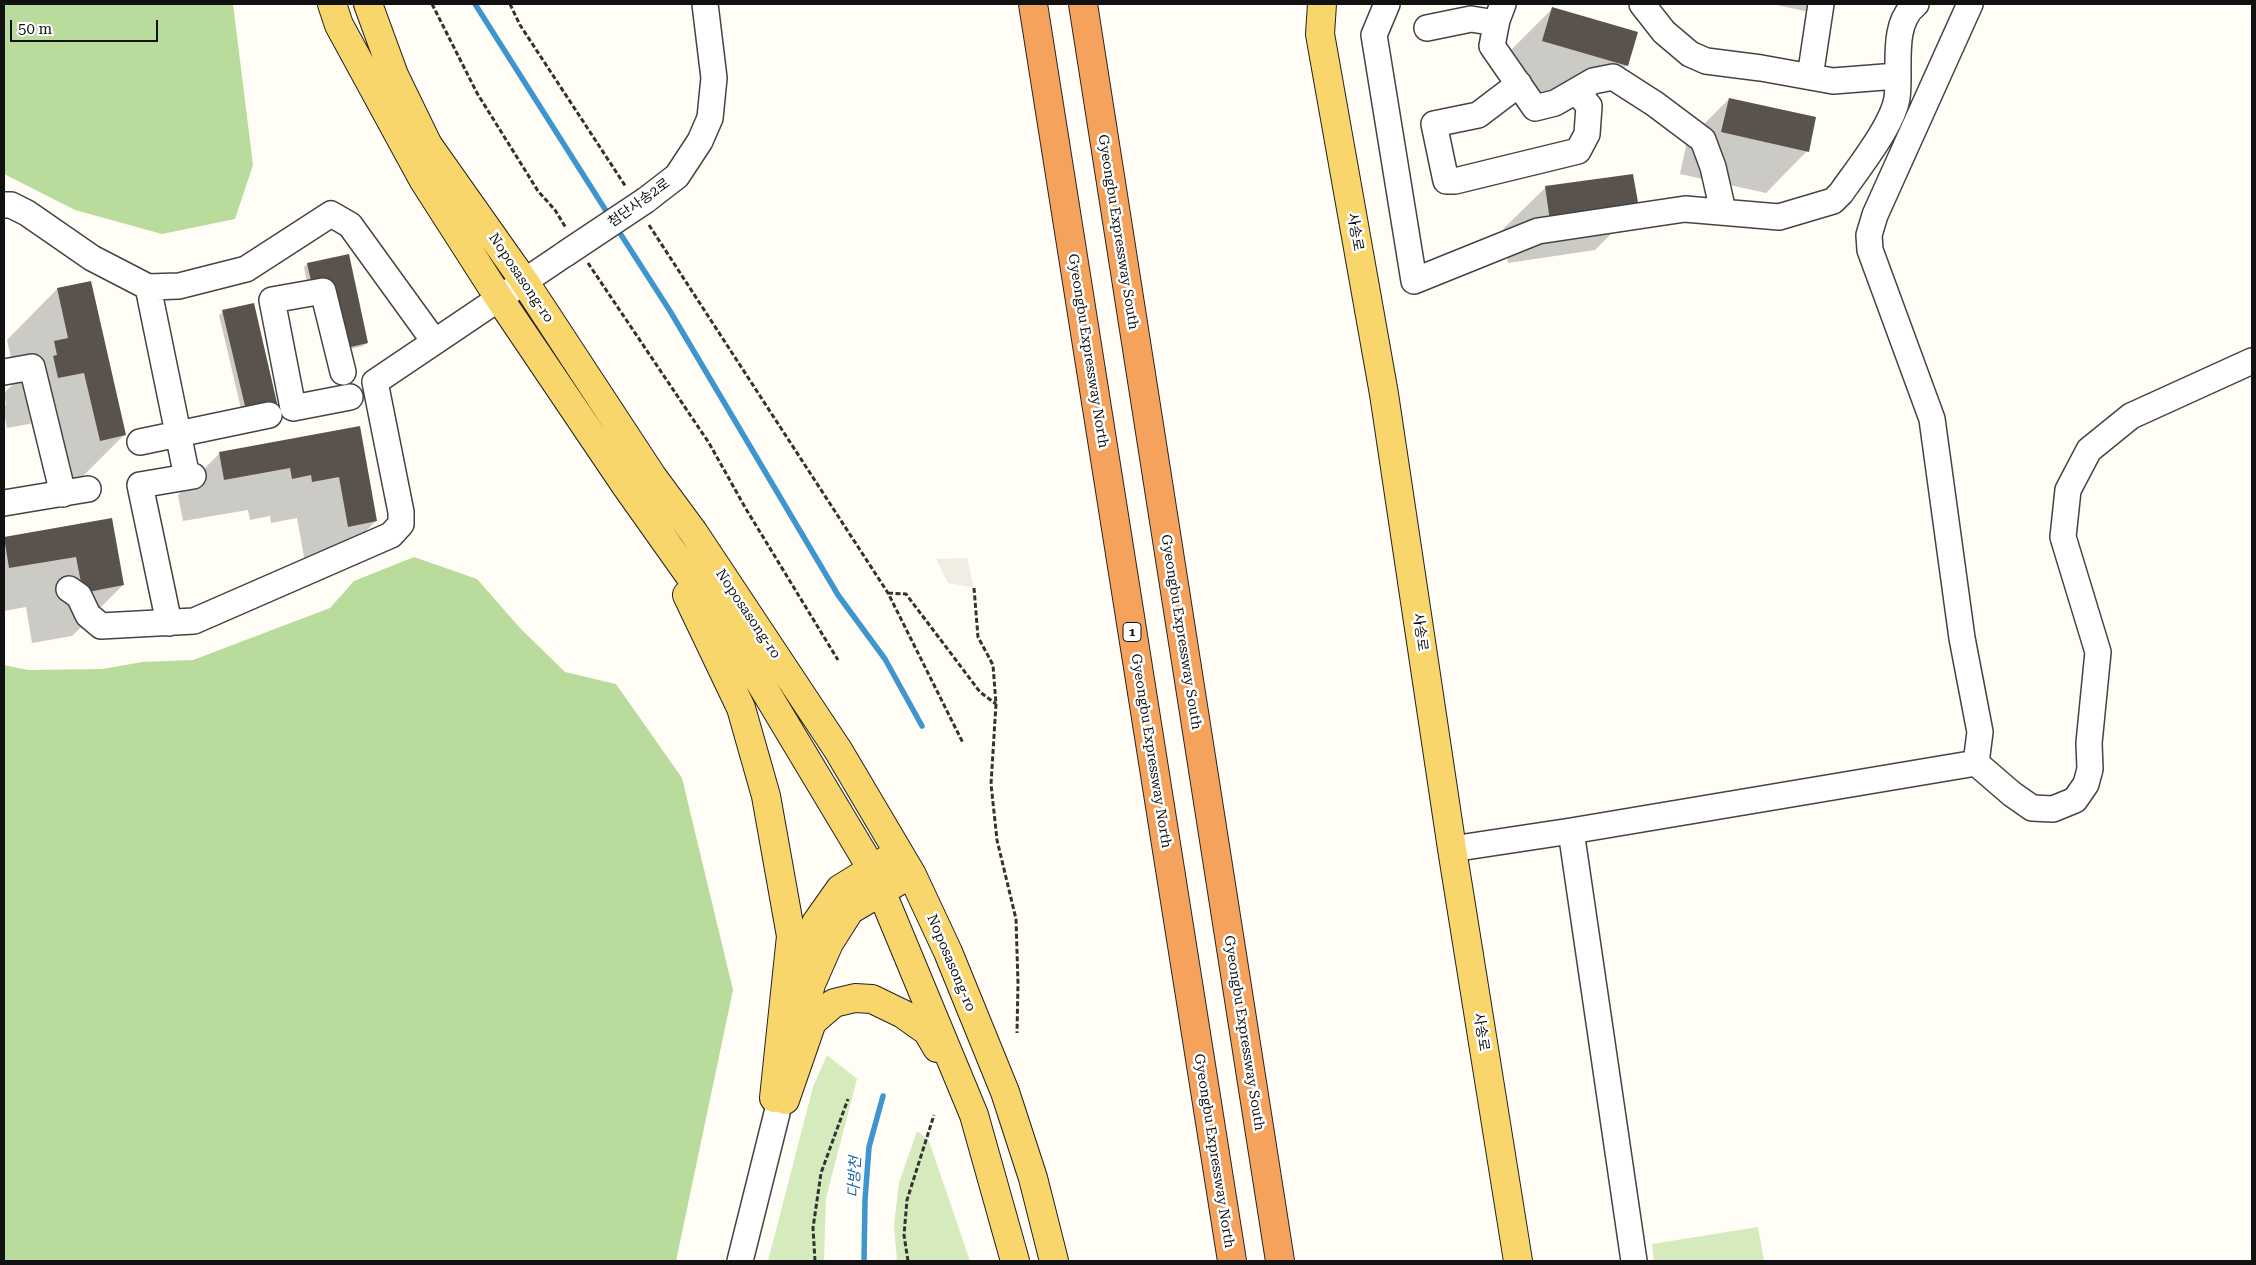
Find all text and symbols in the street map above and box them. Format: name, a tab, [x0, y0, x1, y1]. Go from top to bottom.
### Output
scale bar	[12, 10, 160, 42]
text: 50 m	[18, 20, 52, 38]
street label: Gyeongbu Expressway South	[1094, 133, 1142, 331]
street label: 첨단사송2로	[605, 175, 673, 231]
street label: 사송로	[1343, 212, 1367, 252]
street label: Noposasong-ro	[485, 230, 557, 326]
street label: Gyeongbu Expressway North	[1064, 253, 1112, 449]
street label: Gyeongbu Expressway South	[1157, 533, 1205, 731]
street label: Noposasong-ro	[712, 566, 784, 662]
street label: 사송로	[1409, 612, 1431, 652]
road number: 1	[1123, 622, 1141, 642]
street label: Gyeongbu Expressway North	[1127, 653, 1175, 849]
street label: Noposasong-ro	[923, 912, 979, 1014]
street label: Gyeongbu Expressway South	[1220, 934, 1268, 1132]
street label: 사송로	[1470, 1012, 1492, 1052]
street label: Gyeongbu Expressway North	[1190, 1053, 1238, 1249]
water label: 다방천	[845, 1156, 865, 1198]

